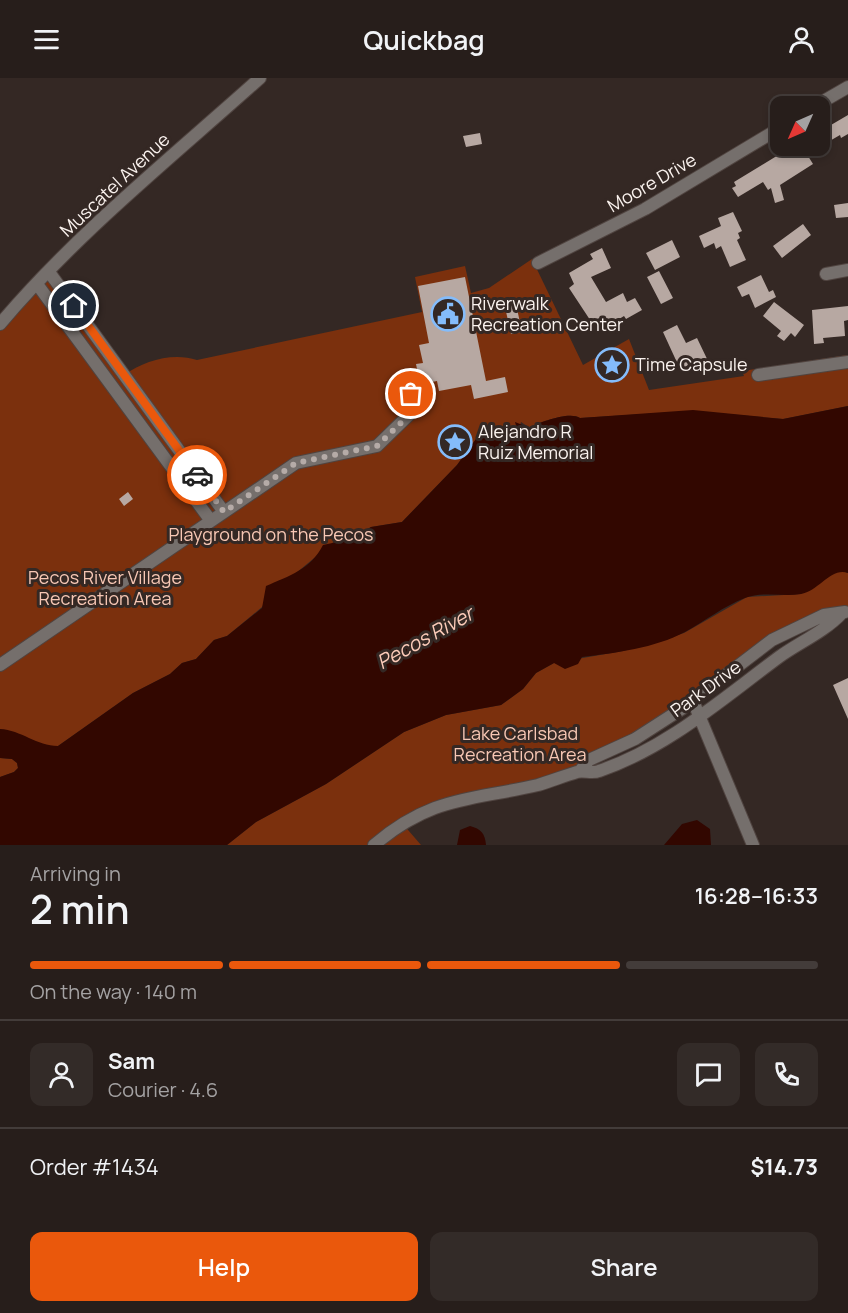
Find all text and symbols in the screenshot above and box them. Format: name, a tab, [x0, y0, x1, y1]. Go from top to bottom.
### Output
text: Quickbag	[363, 21, 485, 58]
icon: menu	[30, 23, 63, 56]
icon: person	[785, 23, 818, 56]
north arrow	[770, 96, 830, 156]
map controls	[770, 96, 830, 156]
street label: Muscatel Avenue	[54, 127, 174, 241]
street label: Moore Drive	[603, 147, 700, 217]
pin	[48, 280, 99, 331]
icon: home	[57, 289, 90, 322]
place label: Riverwalk Recreation Center	[471, 291, 624, 336]
public building icon: Riverwalk Recreation Center	[430, 296, 466, 332]
place icon: Time Capsule	[594, 347, 630, 383]
place label: Time Capsule	[635, 352, 748, 376]
pin	[385, 368, 436, 419]
icon: bag	[394, 377, 427, 410]
place label: Alejandro R Ruiz Memorial	[478, 419, 594, 464]
place icon: Alejandro R Ruiz Memorial	[437, 424, 473, 460]
courier	[167, 445, 227, 505]
icon: car	[181, 459, 214, 492]
park label: Playground on the Pecos	[169, 522, 374, 546]
park label: Pecos River Village Recreation Area	[28, 565, 182, 610]
water label: Pecos River	[372, 599, 480, 675]
street label: Park Drive	[665, 655, 745, 722]
park label: Lake Carlsbad Recreation Area	[454, 721, 586, 766]
text: Arriving in	[30, 860, 121, 887]
text: 16:28–16:33	[695, 881, 818, 911]
text: 2 min	[30, 882, 129, 936]
text: On the way · 140 m	[30, 978, 197, 1005]
button: person	[30, 1043, 93, 1106]
button: chat	[677, 1043, 740, 1106]
button: phone	[755, 1043, 818, 1106]
text: Sam	[108, 1046, 155, 1076]
text: Courier · 4.6	[108, 1076, 218, 1103]
text: Order #1434	[30, 1152, 159, 1182]
text: $14.73	[750, 1152, 818, 1182]
button: Help	[30, 1232, 418, 1301]
button: Share	[430, 1232, 818, 1301]

